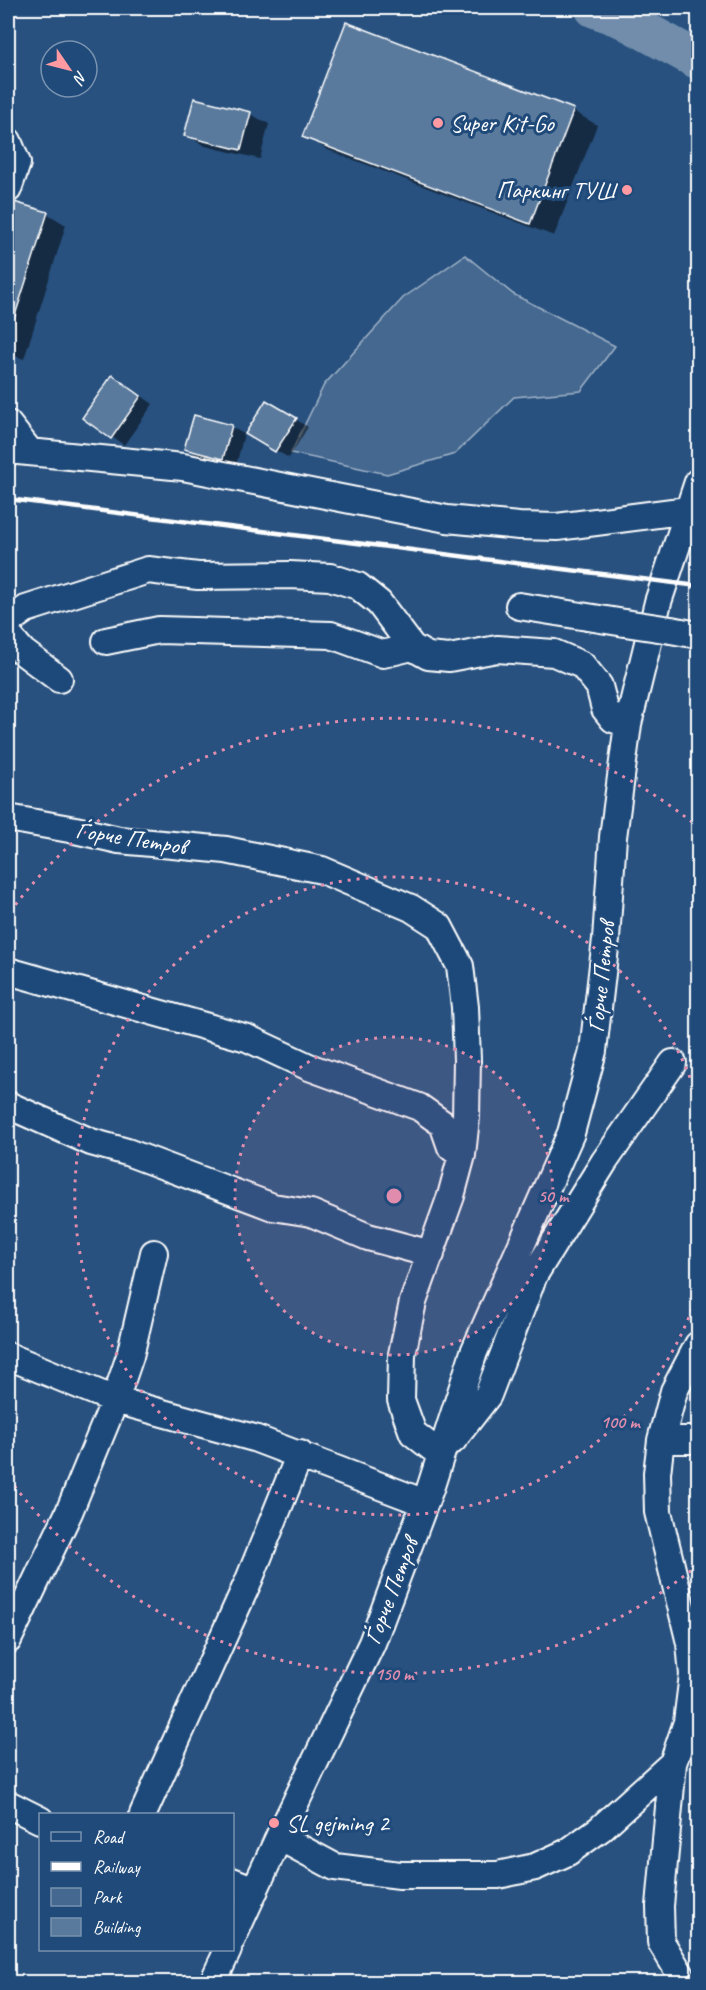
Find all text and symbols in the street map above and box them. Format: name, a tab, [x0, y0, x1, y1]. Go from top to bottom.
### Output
north arrow	[39, 39, 99, 99]
text: N	[68, 67, 92, 89]
place label: Super Kit-Go	[450, 108, 555, 138]
marker: Super Kit-Go	[431, 116, 445, 130]
place label: Паркинг ТУШ	[496, 175, 619, 205]
marker: Паркинг ТУШ	[620, 183, 634, 197]
street label: Ѓорче Петров	[74, 814, 192, 862]
street label: Ѓорче Петров	[580, 916, 622, 1034]
text: 50 m	[538, 1185, 570, 1207]
centre of rings	[384, 1186, 404, 1206]
text: 100 m	[601, 1411, 641, 1433]
street label: Ѓорче Петров	[357, 1530, 426, 1648]
text: 150 m	[375, 1663, 415, 1685]
place label: SL gejming 2	[286, 1808, 391, 1838]
legend	[39, 1813, 234, 1951]
marker: SL gejming 2	[267, 1816, 281, 1830]
text: Road	[93, 1826, 126, 1848]
text: Railway	[93, 1856, 141, 1878]
text: Park	[93, 1886, 123, 1908]
text: Building	[93, 1916, 142, 1938]

